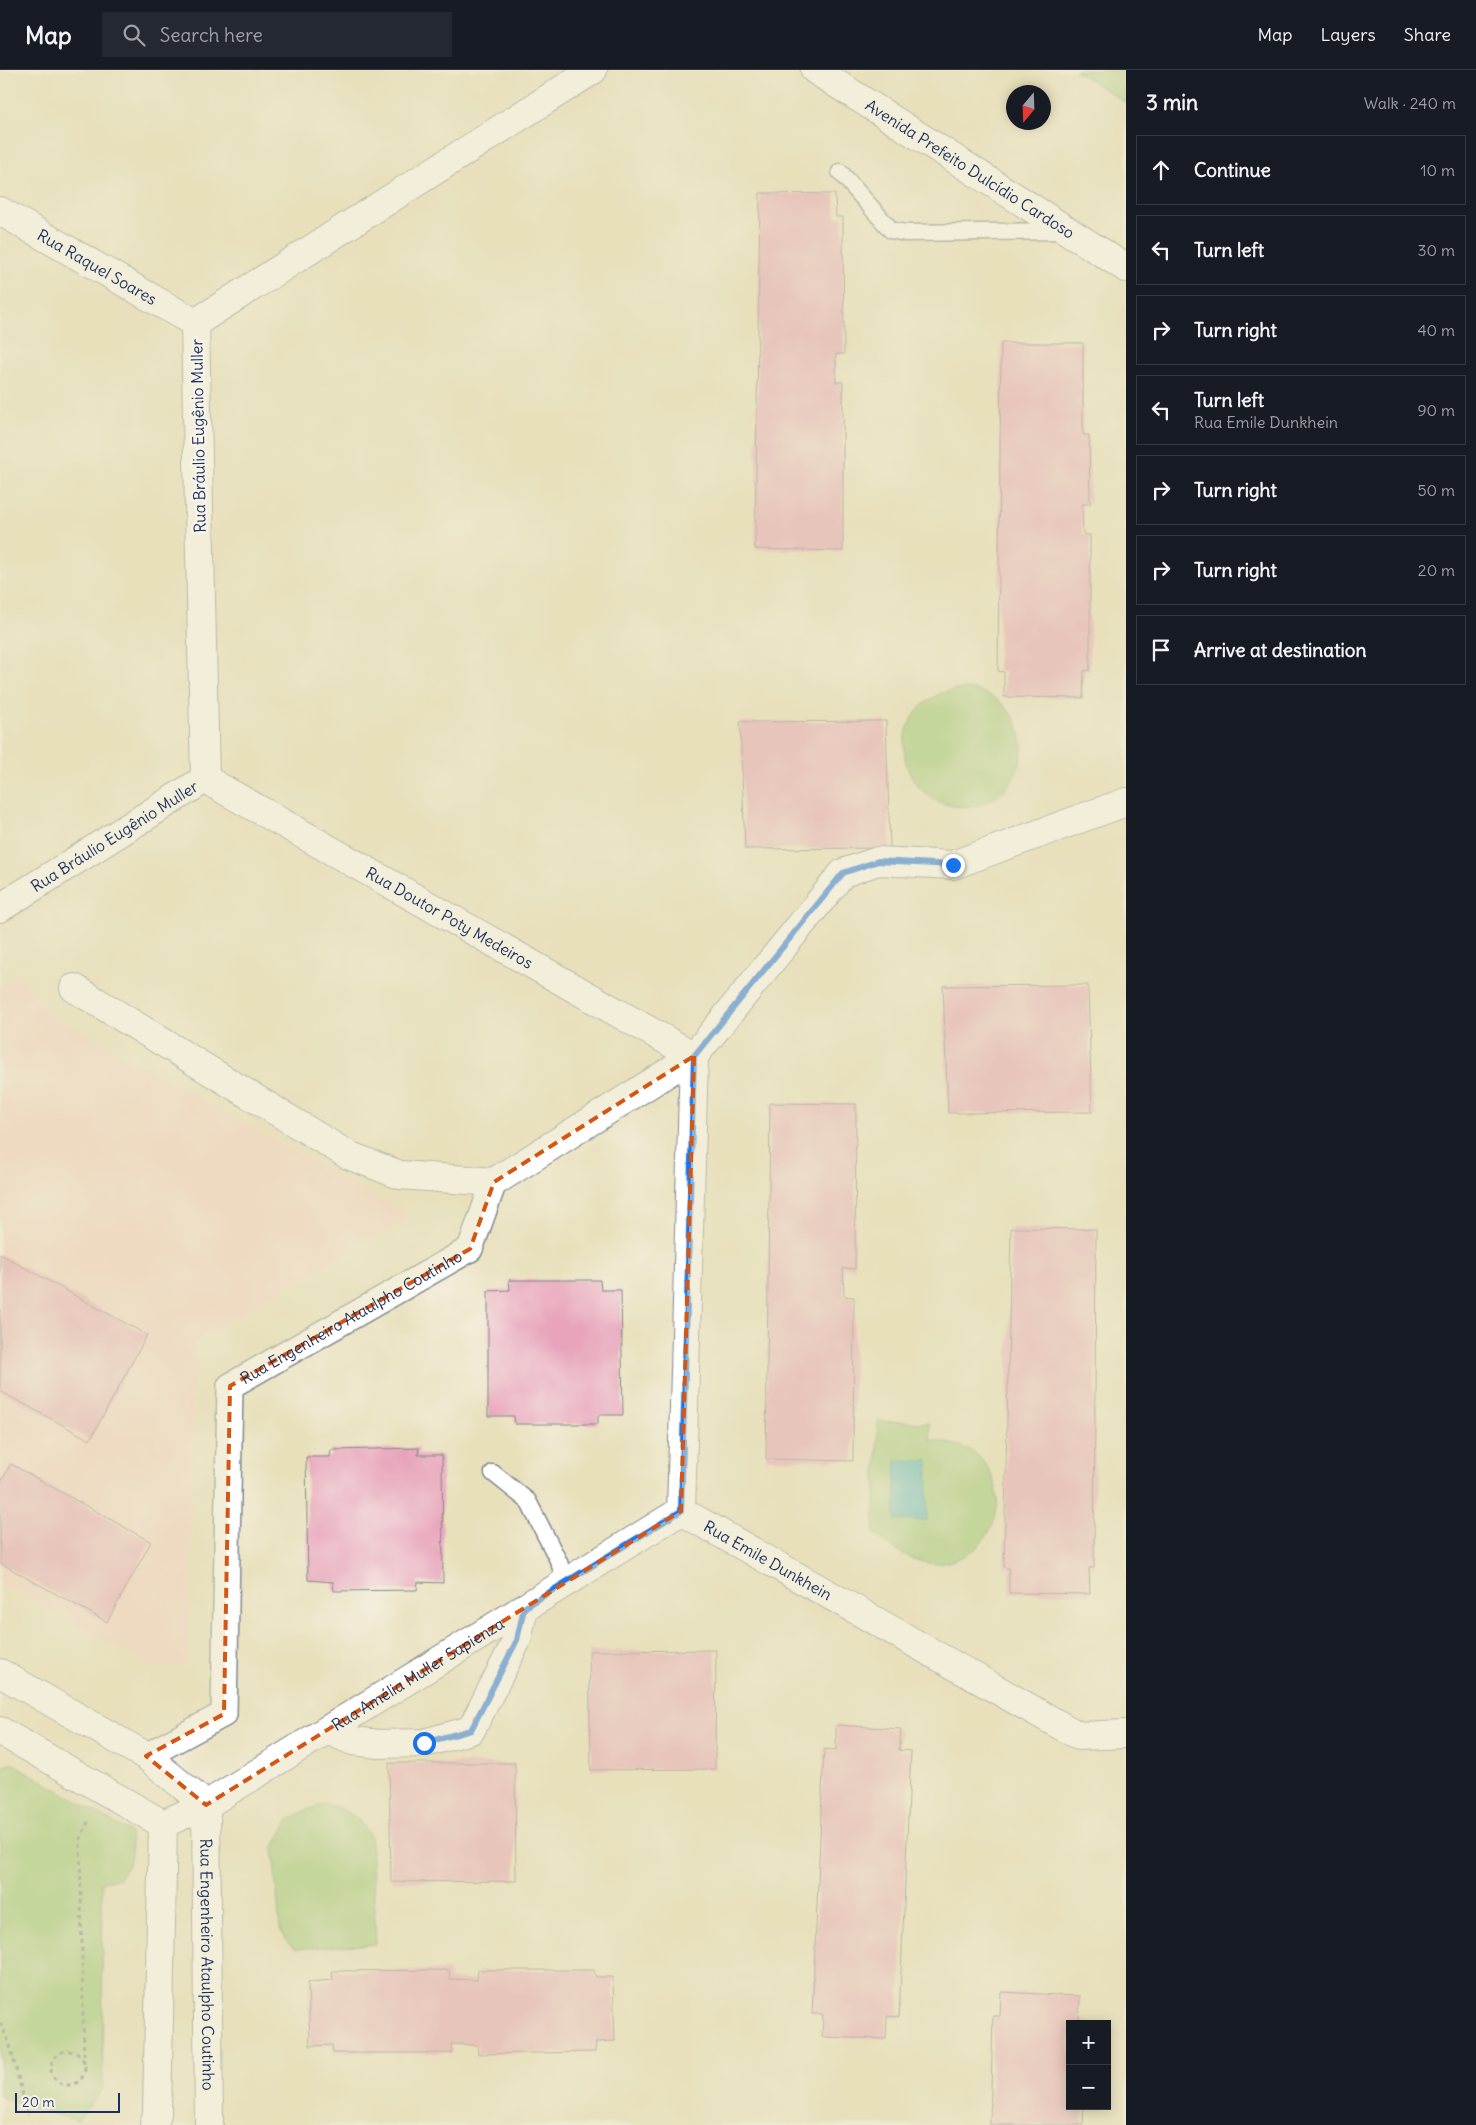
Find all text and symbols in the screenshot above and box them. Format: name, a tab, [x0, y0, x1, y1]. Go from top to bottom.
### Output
search box	[102, 12, 452, 57]
text: Map	[25, 20, 72, 50]
icon: search	[120, 21, 148, 49]
text: Search here	[160, 23, 263, 47]
text: Map	[1257, 23, 1292, 46]
text: Layers	[1320, 23, 1376, 46]
text: Share	[1404, 23, 1451, 46]
north arrow	[1006, 85, 1051, 130]
text: 3 min	[1146, 89, 1198, 116]
text: Walk · 240 m	[1364, 93, 1456, 113]
street label: Avenida Prefeito Dulcídio Cardoso	[862, 95, 1078, 243]
icon: ahead	[1147, 156, 1175, 184]
text: Continue	[1194, 158, 1271, 182]
text: 10 m	[1420, 160, 1455, 180]
street label: Rua Raquel Soares	[34, 225, 160, 309]
icon: left	[1147, 236, 1175, 264]
text: Turn left	[1194, 238, 1264, 262]
text: 30 m	[1418, 240, 1455, 260]
icon: right	[1147, 316, 1175, 344]
text: Turn right	[1194, 318, 1277, 342]
text: 40 m	[1417, 320, 1455, 340]
street label: Rua Bráulio Eugênio Muller	[186, 339, 210, 533]
text: Turn left	[1194, 388, 1264, 412]
icon: left	[1147, 396, 1175, 424]
text: 90 m	[1417, 400, 1455, 420]
text: Rua Emile Dunkhein	[1194, 412, 1338, 432]
icon: right	[1147, 476, 1175, 504]
text: Turn right	[1194, 478, 1277, 502]
text: 50 m	[1417, 480, 1455, 500]
icon: right	[1147, 556, 1175, 584]
text: Turn right	[1194, 558, 1277, 582]
text: 20 m	[1418, 560, 1455, 580]
icon: arrive	[1147, 636, 1175, 664]
text: Arrive at destination	[1194, 638, 1367, 662]
street label: Rua Bráulio Eugênio Muller	[27, 776, 202, 896]
route end	[942, 854, 965, 877]
street label: Rua Doutor Poty Medeiros	[362, 862, 537, 973]
street label: Rua Engenheiro Ataulpho Coutinho	[236, 1246, 466, 1388]
street label: Rua Emile Dunkhein	[700, 1516, 836, 1604]
street label: Rua Amélia Muller Sapienza	[328, 1613, 508, 1735]
route start	[413, 1732, 436, 1755]
street label: Rua Engenheiro Ataulpho Coutinho	[196, 1838, 219, 2091]
map controls	[1066, 2020, 1111, 2110]
button: +	[1066, 2020, 1111, 2065]
button: −	[1066, 2065, 1111, 2110]
scale bar	[15, 2090, 120, 2113]
text: 20 m	[22, 2093, 55, 2111]

